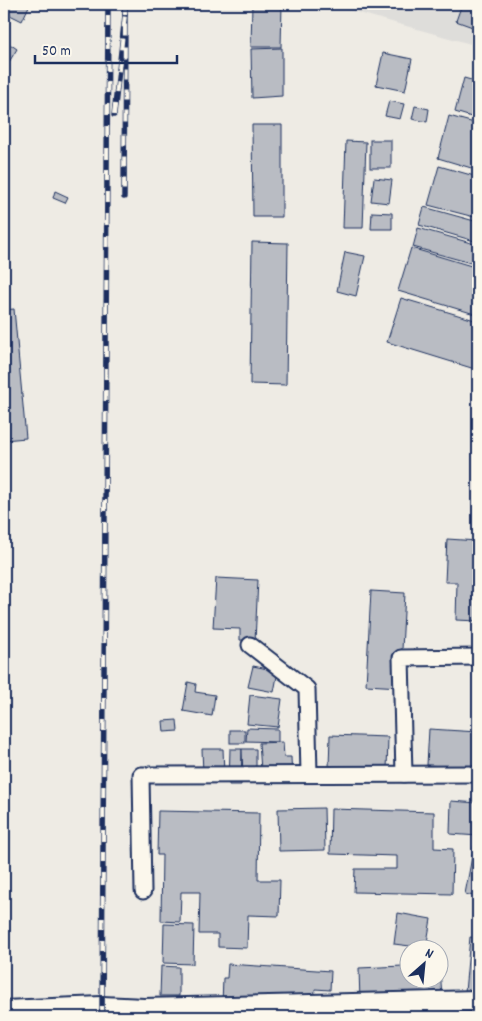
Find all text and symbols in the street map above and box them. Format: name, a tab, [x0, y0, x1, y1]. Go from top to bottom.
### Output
scale bar	[35, 32, 178, 64]
text: 50 m	[42, 41, 71, 63]
north arrow	[400, 938, 450, 988]
text: N	[421, 944, 437, 965]

